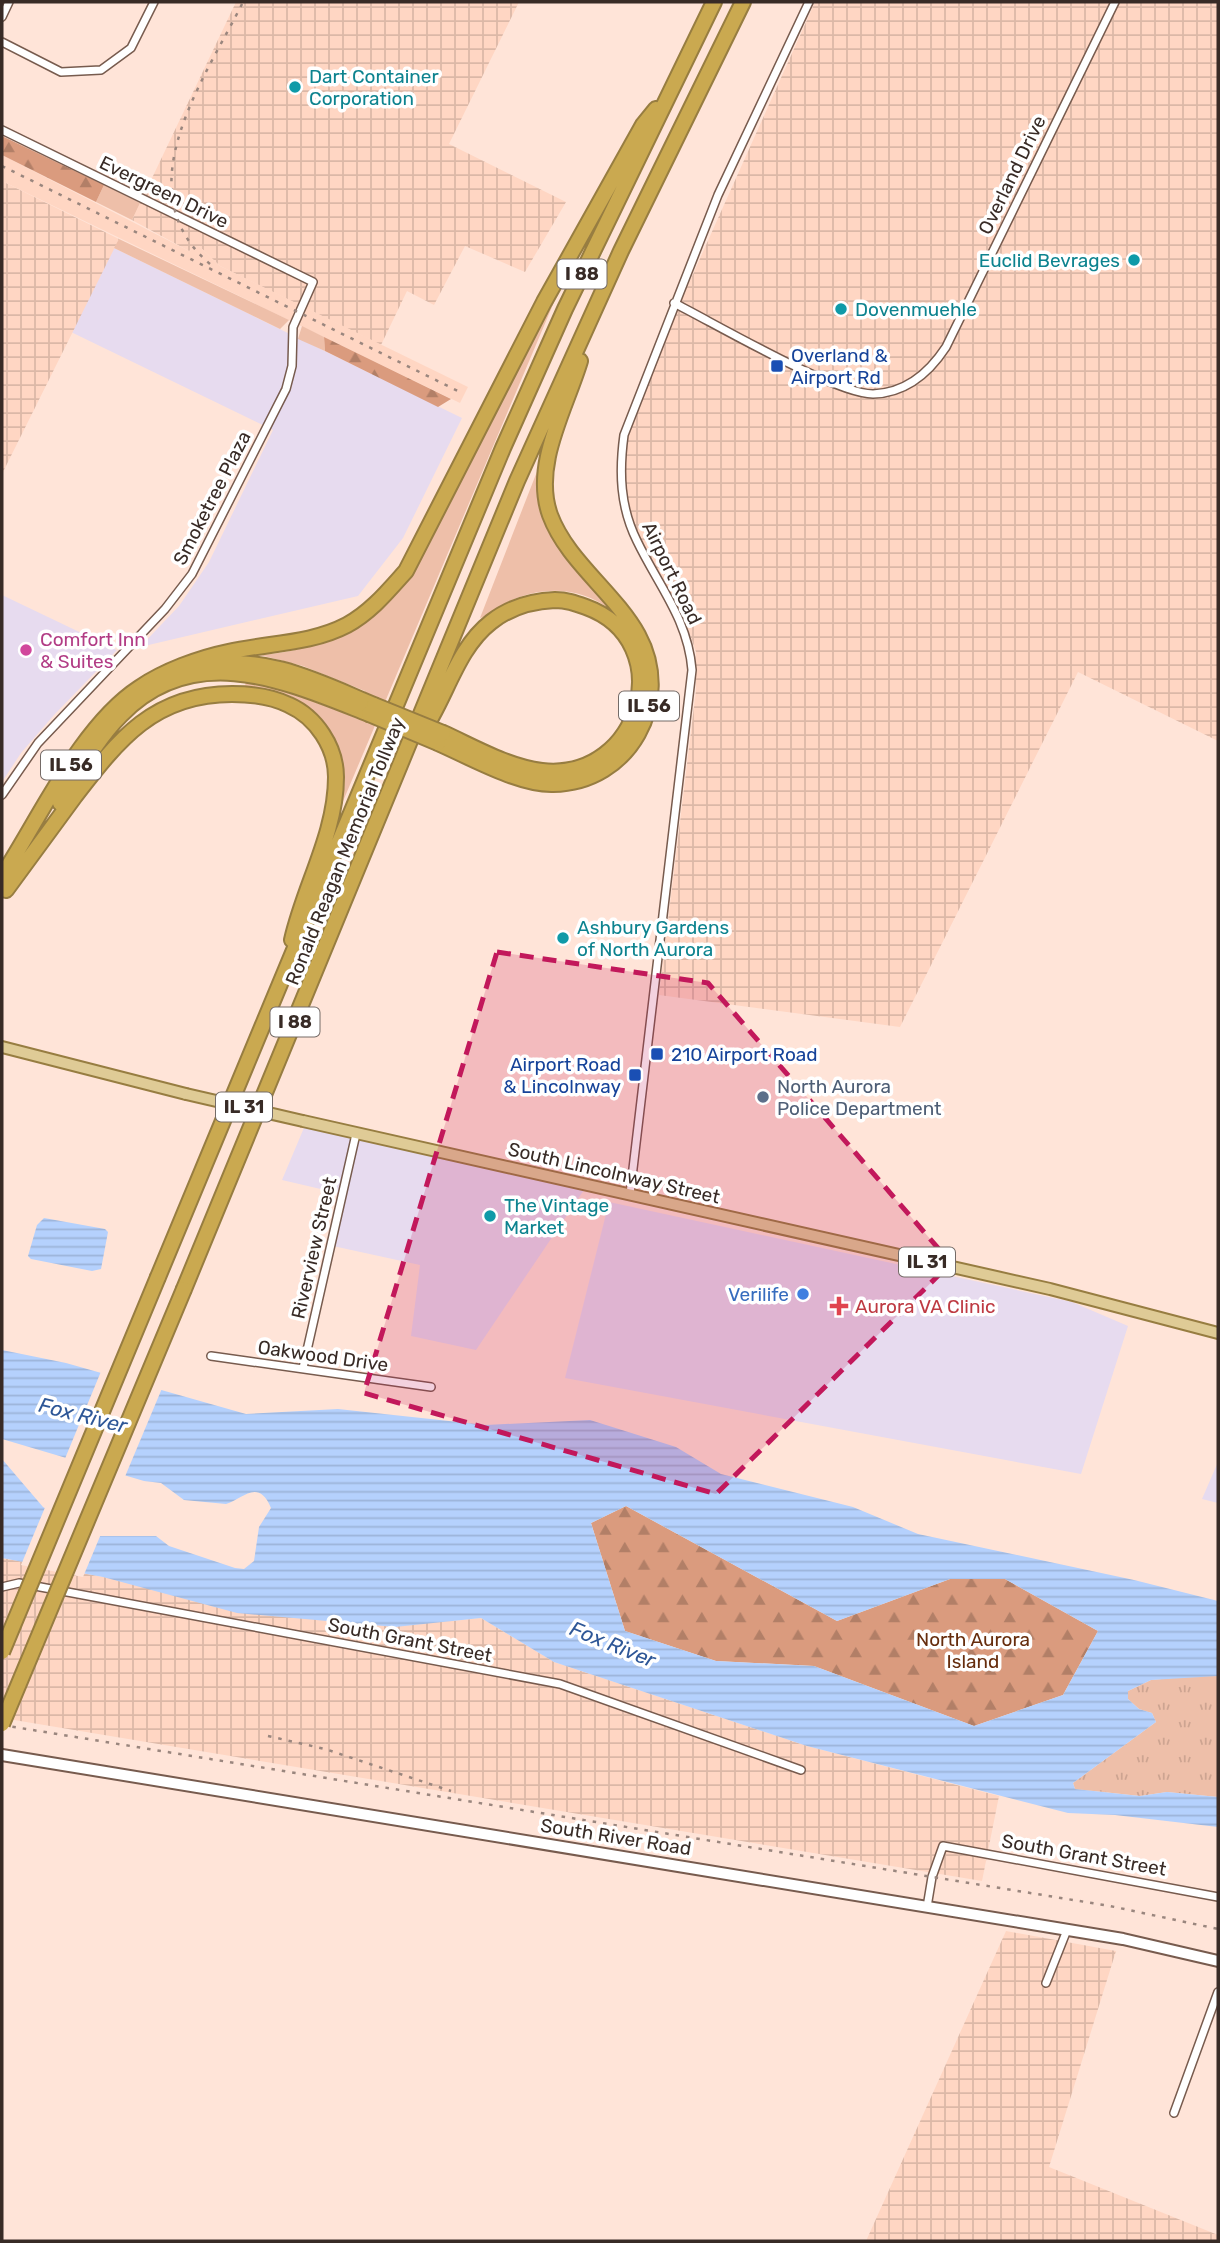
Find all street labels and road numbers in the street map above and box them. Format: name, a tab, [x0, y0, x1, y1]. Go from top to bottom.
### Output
street label: Overland Drive	[973, 112, 1051, 238]
street label: Evergreen Drive	[96, 151, 232, 233]
road number: I 88	[558, 260, 606, 288]
street label: Smoketree Plaza	[168, 427, 256, 569]
street label: Airport Road	[637, 518, 707, 628]
road number: IL 56	[619, 692, 679, 720]
street label: Ronald Reagan Memorial Tollway	[281, 714, 409, 988]
road number: IL 56	[41, 750, 101, 780]
road number: I 88	[270, 1007, 320, 1036]
road number: IL 31	[216, 1092, 272, 1122]
street label: South Lincolnway Street	[506, 1137, 723, 1209]
street label: Riverview Street	[286, 1174, 342, 1321]
road number: IL 31	[899, 1247, 955, 1276]
street label: Oakwood Drive	[256, 1335, 390, 1377]
street label: South Grant Street	[326, 1613, 495, 1667]
street label: South River Road	[539, 1814, 693, 1860]
street label: South Grant Street	[1000, 1829, 1169, 1881]

